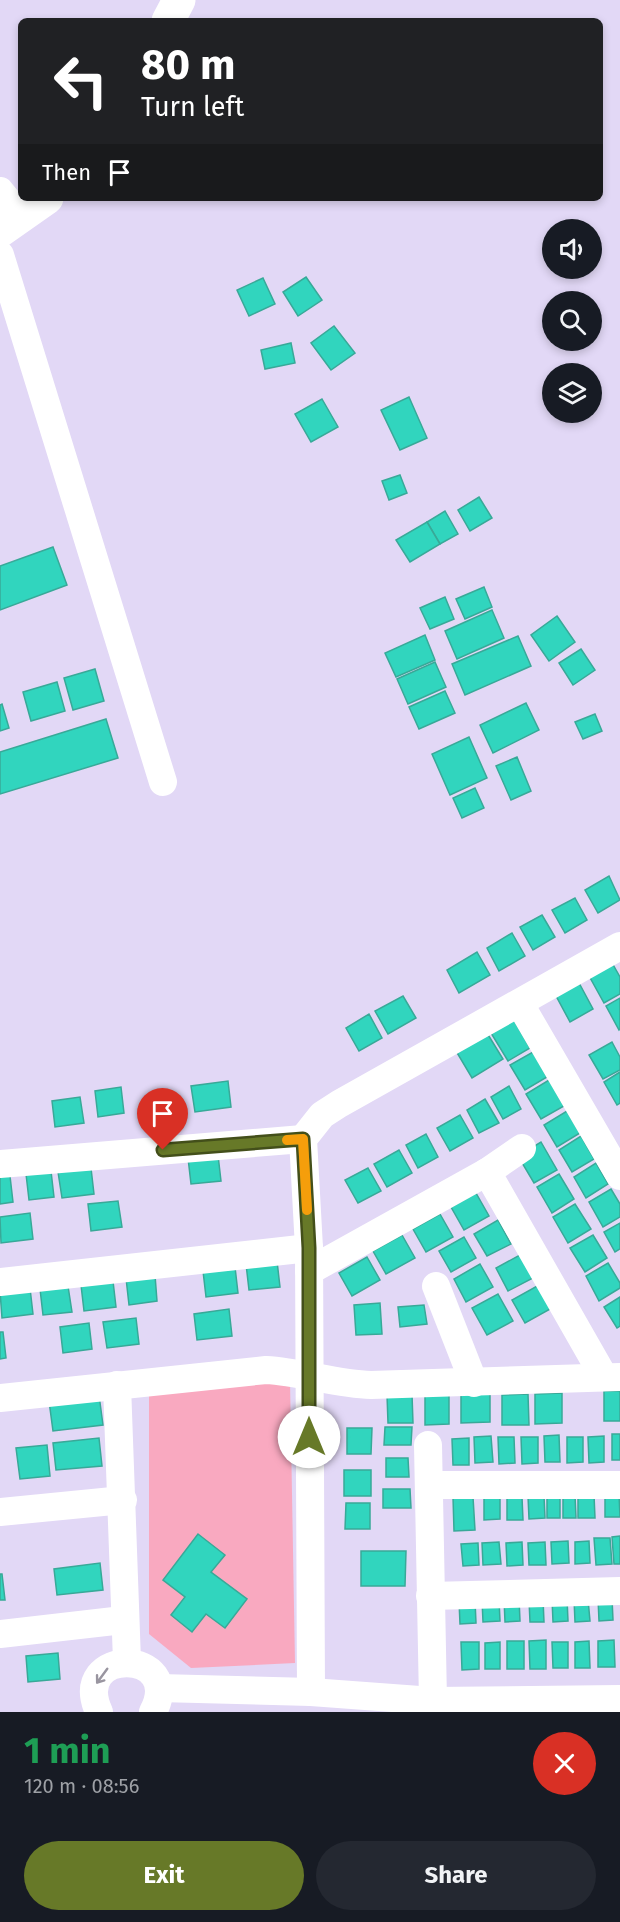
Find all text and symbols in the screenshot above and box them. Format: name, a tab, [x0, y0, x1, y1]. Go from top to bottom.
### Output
text: 80 m	[141, 40, 235, 90]
icon: left	[42, 42, 120, 120]
text: Turn left	[141, 91, 244, 123]
icon: arrive	[103, 156, 136, 189]
text: Then	[42, 159, 91, 186]
map controls	[542, 219, 602, 423]
button: sound	[542, 219, 602, 279]
button: search	[542, 291, 602, 351]
button: layers	[542, 363, 602, 423]
pin	[137, 1088, 188, 1150]
icon: arrive	[146, 1097, 179, 1130]
position arrow	[277, 1405, 341, 1469]
one-way arrow	[96, 1668, 109, 1684]
text: 1 min	[24, 1729, 111, 1773]
button: close	[533, 1732, 596, 1795]
text: 120 m · 08:56	[24, 1774, 139, 1798]
button: Exit	[24, 1841, 304, 1910]
button: Share	[316, 1841, 596, 1910]

